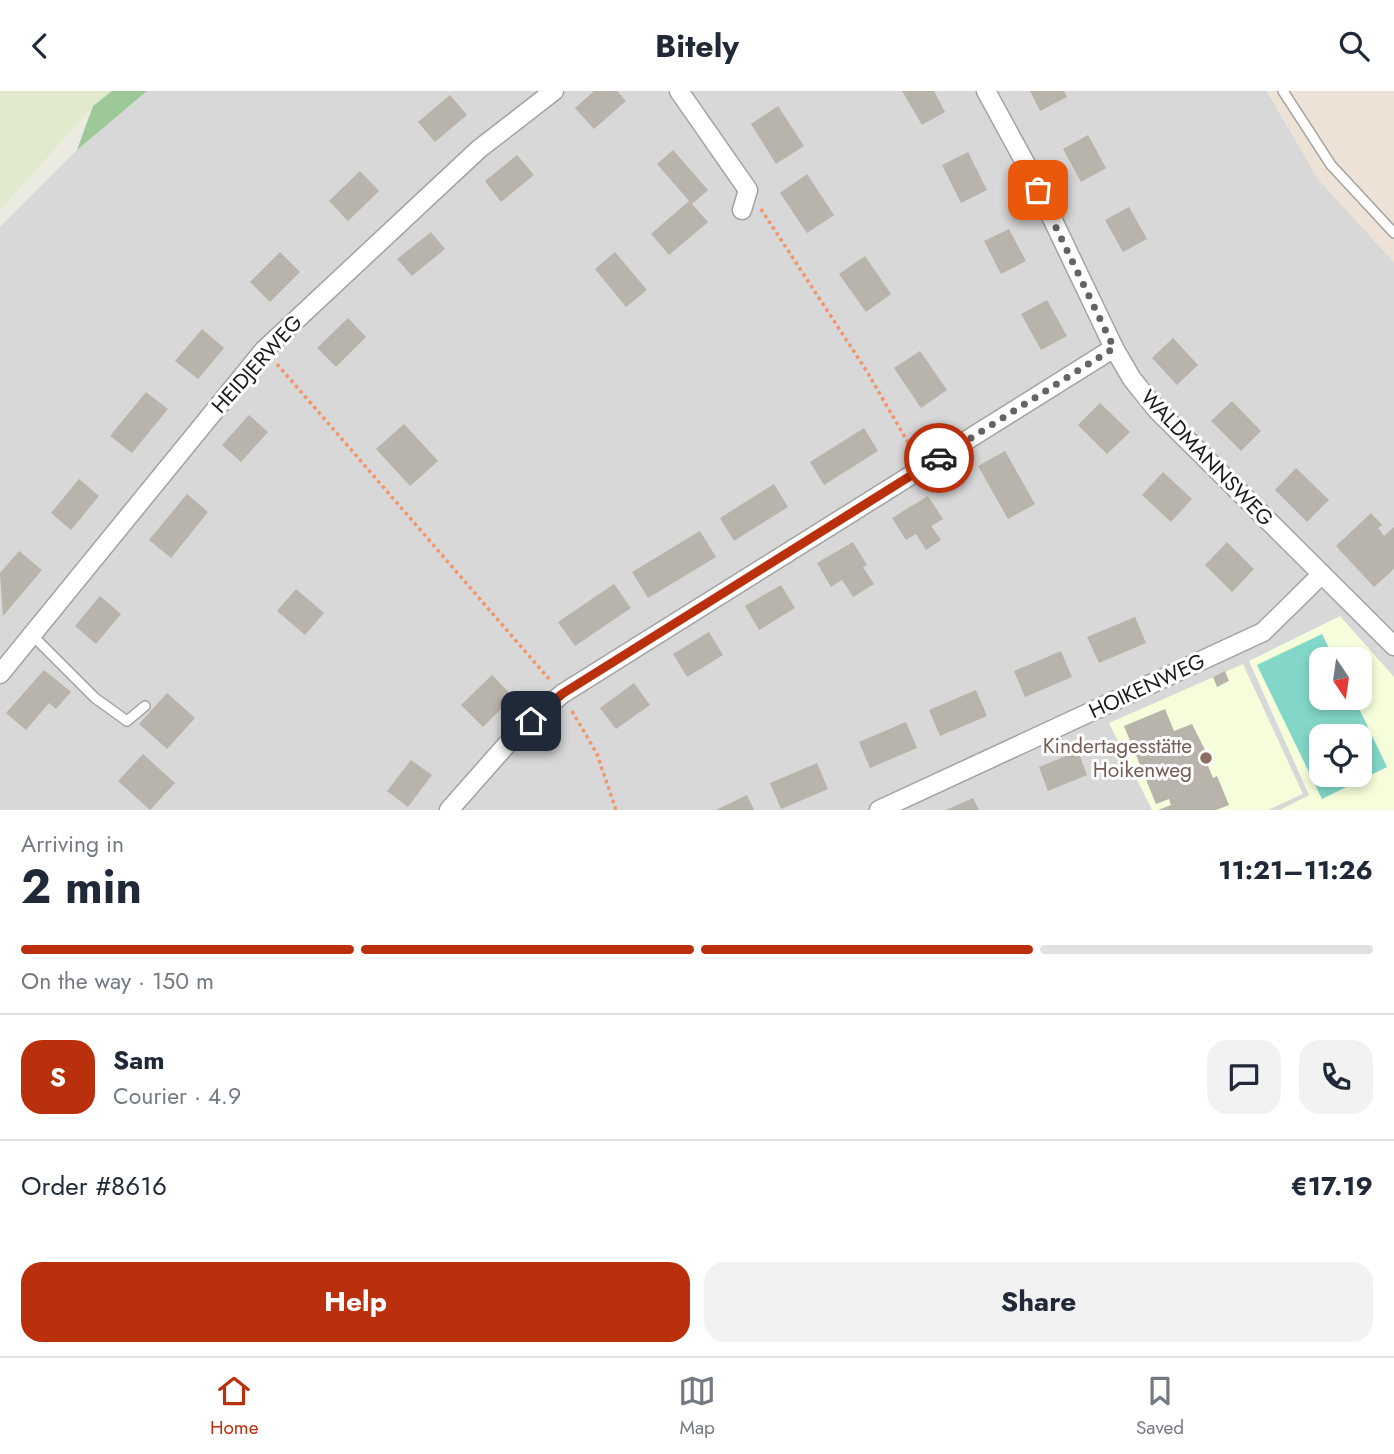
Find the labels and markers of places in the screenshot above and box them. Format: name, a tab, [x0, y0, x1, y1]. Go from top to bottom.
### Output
pin	[1008, 160, 1068, 220]
pin	[501, 691, 561, 751]
place label: Kindertagesstätte Hoikenweg	[1043, 731, 1192, 785]
marker: Kindertagesstätte Hoikenweg	[1198, 750, 1214, 766]

